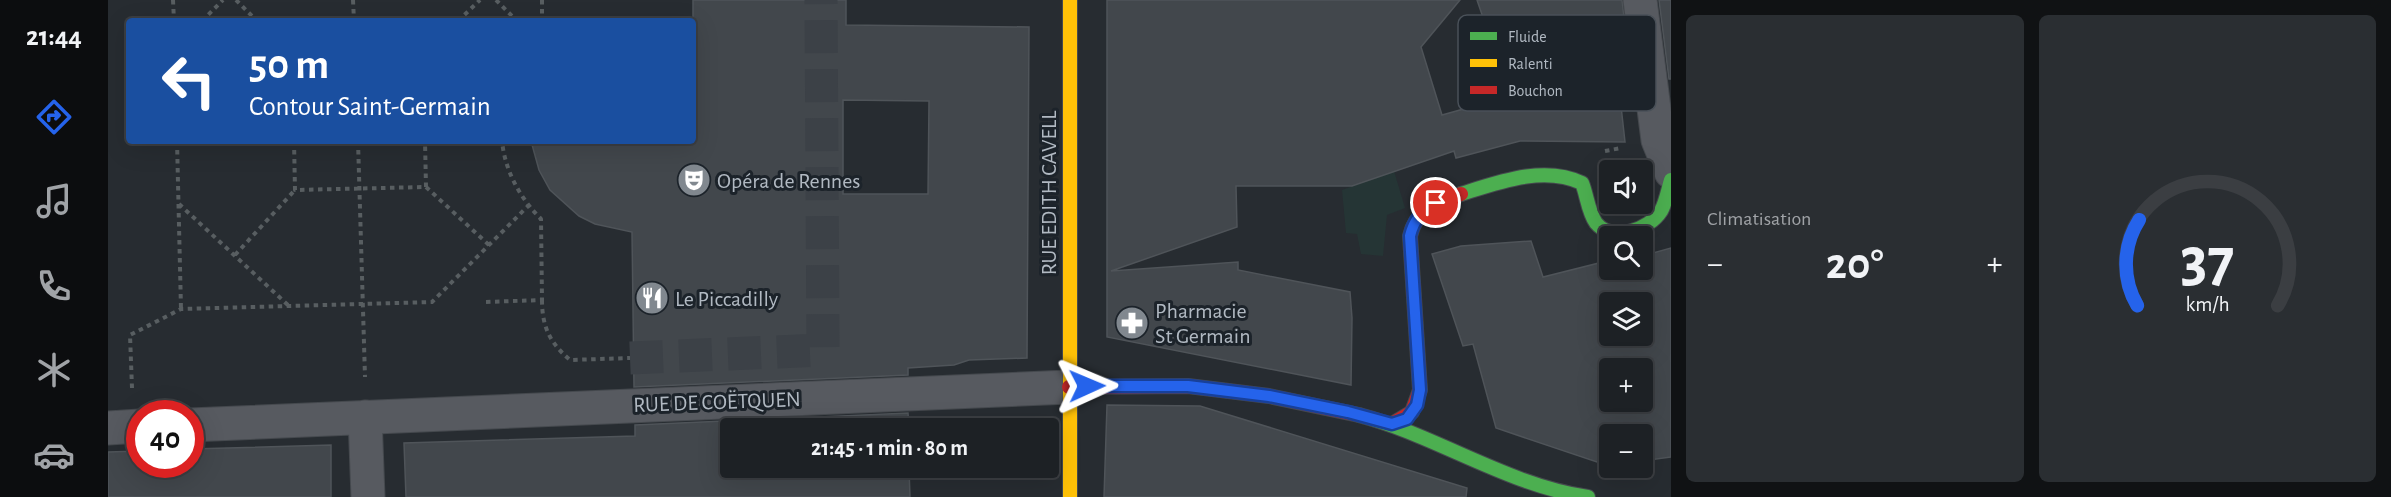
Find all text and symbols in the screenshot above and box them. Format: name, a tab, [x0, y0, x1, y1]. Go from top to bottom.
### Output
legend	[1458, 15, 1656, 111]
text: 21:44	[26, 23, 82, 50]
text: Fluide	[1508, 29, 1547, 45]
icon: left	[150, 42, 228, 120]
text: 50 m	[249, 44, 329, 86]
text: Ralenti	[1508, 56, 1553, 72]
text: Bouchon	[1508, 83, 1563, 99]
text: Contour Saint-Germain	[249, 93, 491, 120]
icon: directions	[33, 96, 75, 138]
street label: RUE EDITH CAVELL	[1038, 110, 1060, 275]
map controls	[1599, 160, 1653, 478]
button: sound	[1599, 160, 1653, 214]
theatre icon: Opéra de Rennes	[676, 162, 712, 198]
place label: Opéra de Rennes	[717, 170, 861, 192]
pin	[1410, 177, 1461, 228]
icon: music	[33, 180, 75, 222]
icon: arrive	[1419, 186, 1452, 219]
text: Climatisation	[1707, 209, 1811, 229]
button: search	[1599, 226, 1653, 280]
text: 37	[2180, 230, 2234, 292]
text: 20°	[1826, 242, 1884, 287]
text: −	[1707, 248, 1723, 281]
text: +	[1987, 248, 2002, 281]
icon: phone	[33, 265, 75, 307]
restaurant icon: Le Piccadilly	[634, 280, 670, 316]
place label: Le Piccadilly	[675, 288, 779, 310]
button: layers	[1599, 292, 1653, 346]
text: km/h	[2185, 294, 2229, 315]
place label: Pharmacie St Germain	[1155, 300, 1250, 347]
pharmacy icon: Pharmacie St Germain	[1114, 305, 1150, 341]
icon: climate	[33, 349, 75, 391]
position arrow	[1055, 354, 1119, 418]
button: +	[1599, 358, 1653, 412]
street label: RUE DE COËTQUEN	[633, 388, 801, 416]
speed limit sign: 40	[126, 400, 204, 478]
button: −	[1599, 424, 1653, 478]
icon: car	[33, 434, 75, 476]
text: 21:45 · 1 min · 80 m	[811, 437, 968, 459]

